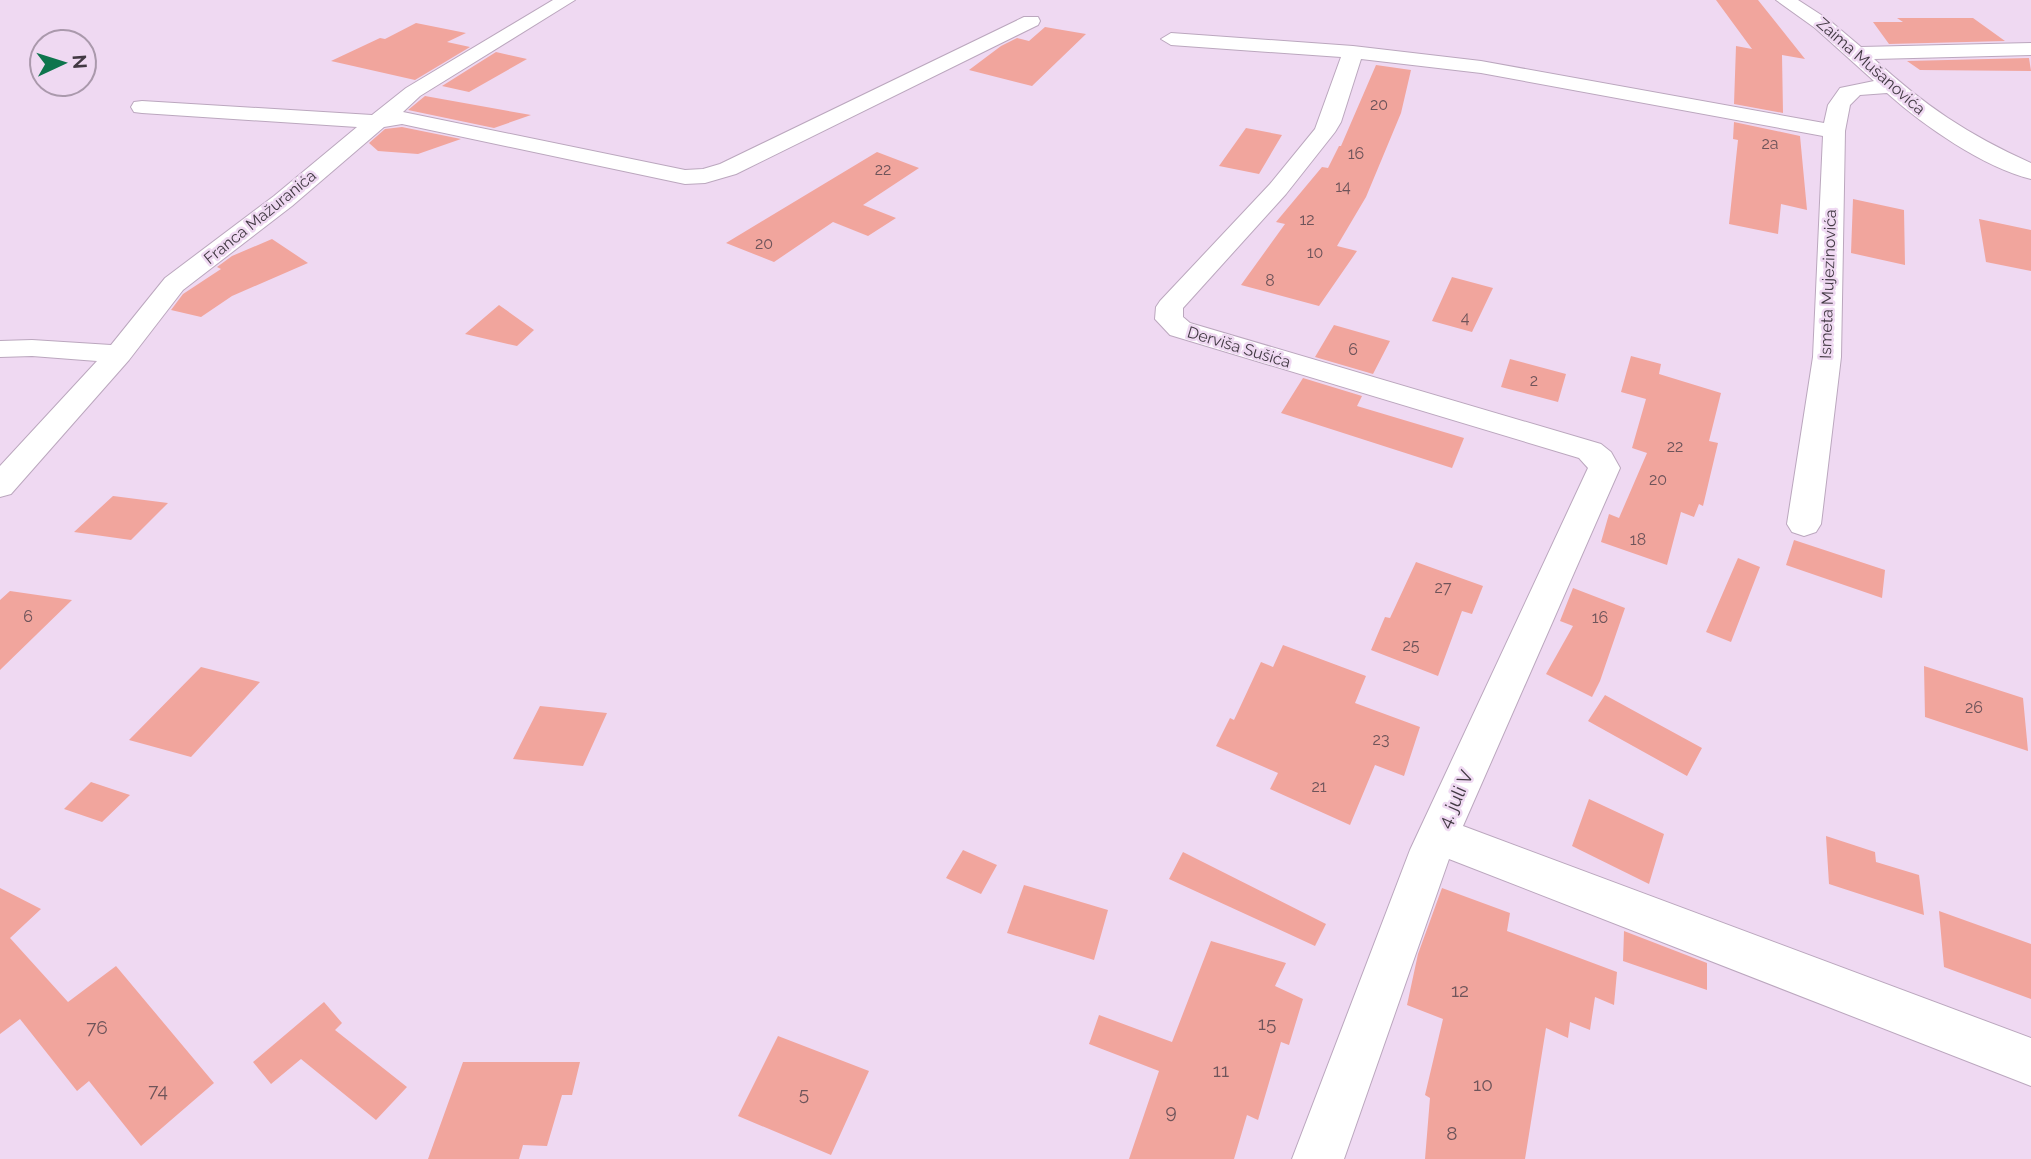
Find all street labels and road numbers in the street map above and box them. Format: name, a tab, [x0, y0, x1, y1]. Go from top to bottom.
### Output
street label: Zaima Mušanovića	[1813, 14, 1929, 118]
street label: Franca Mažuranića	[200, 166, 320, 268]
street label: Ismeta Mujezinovića	[1816, 209, 1840, 359]
street label: Derviša Sušića	[1185, 322, 1293, 372]
street label: 4. juli V	[1433, 767, 1477, 831]

